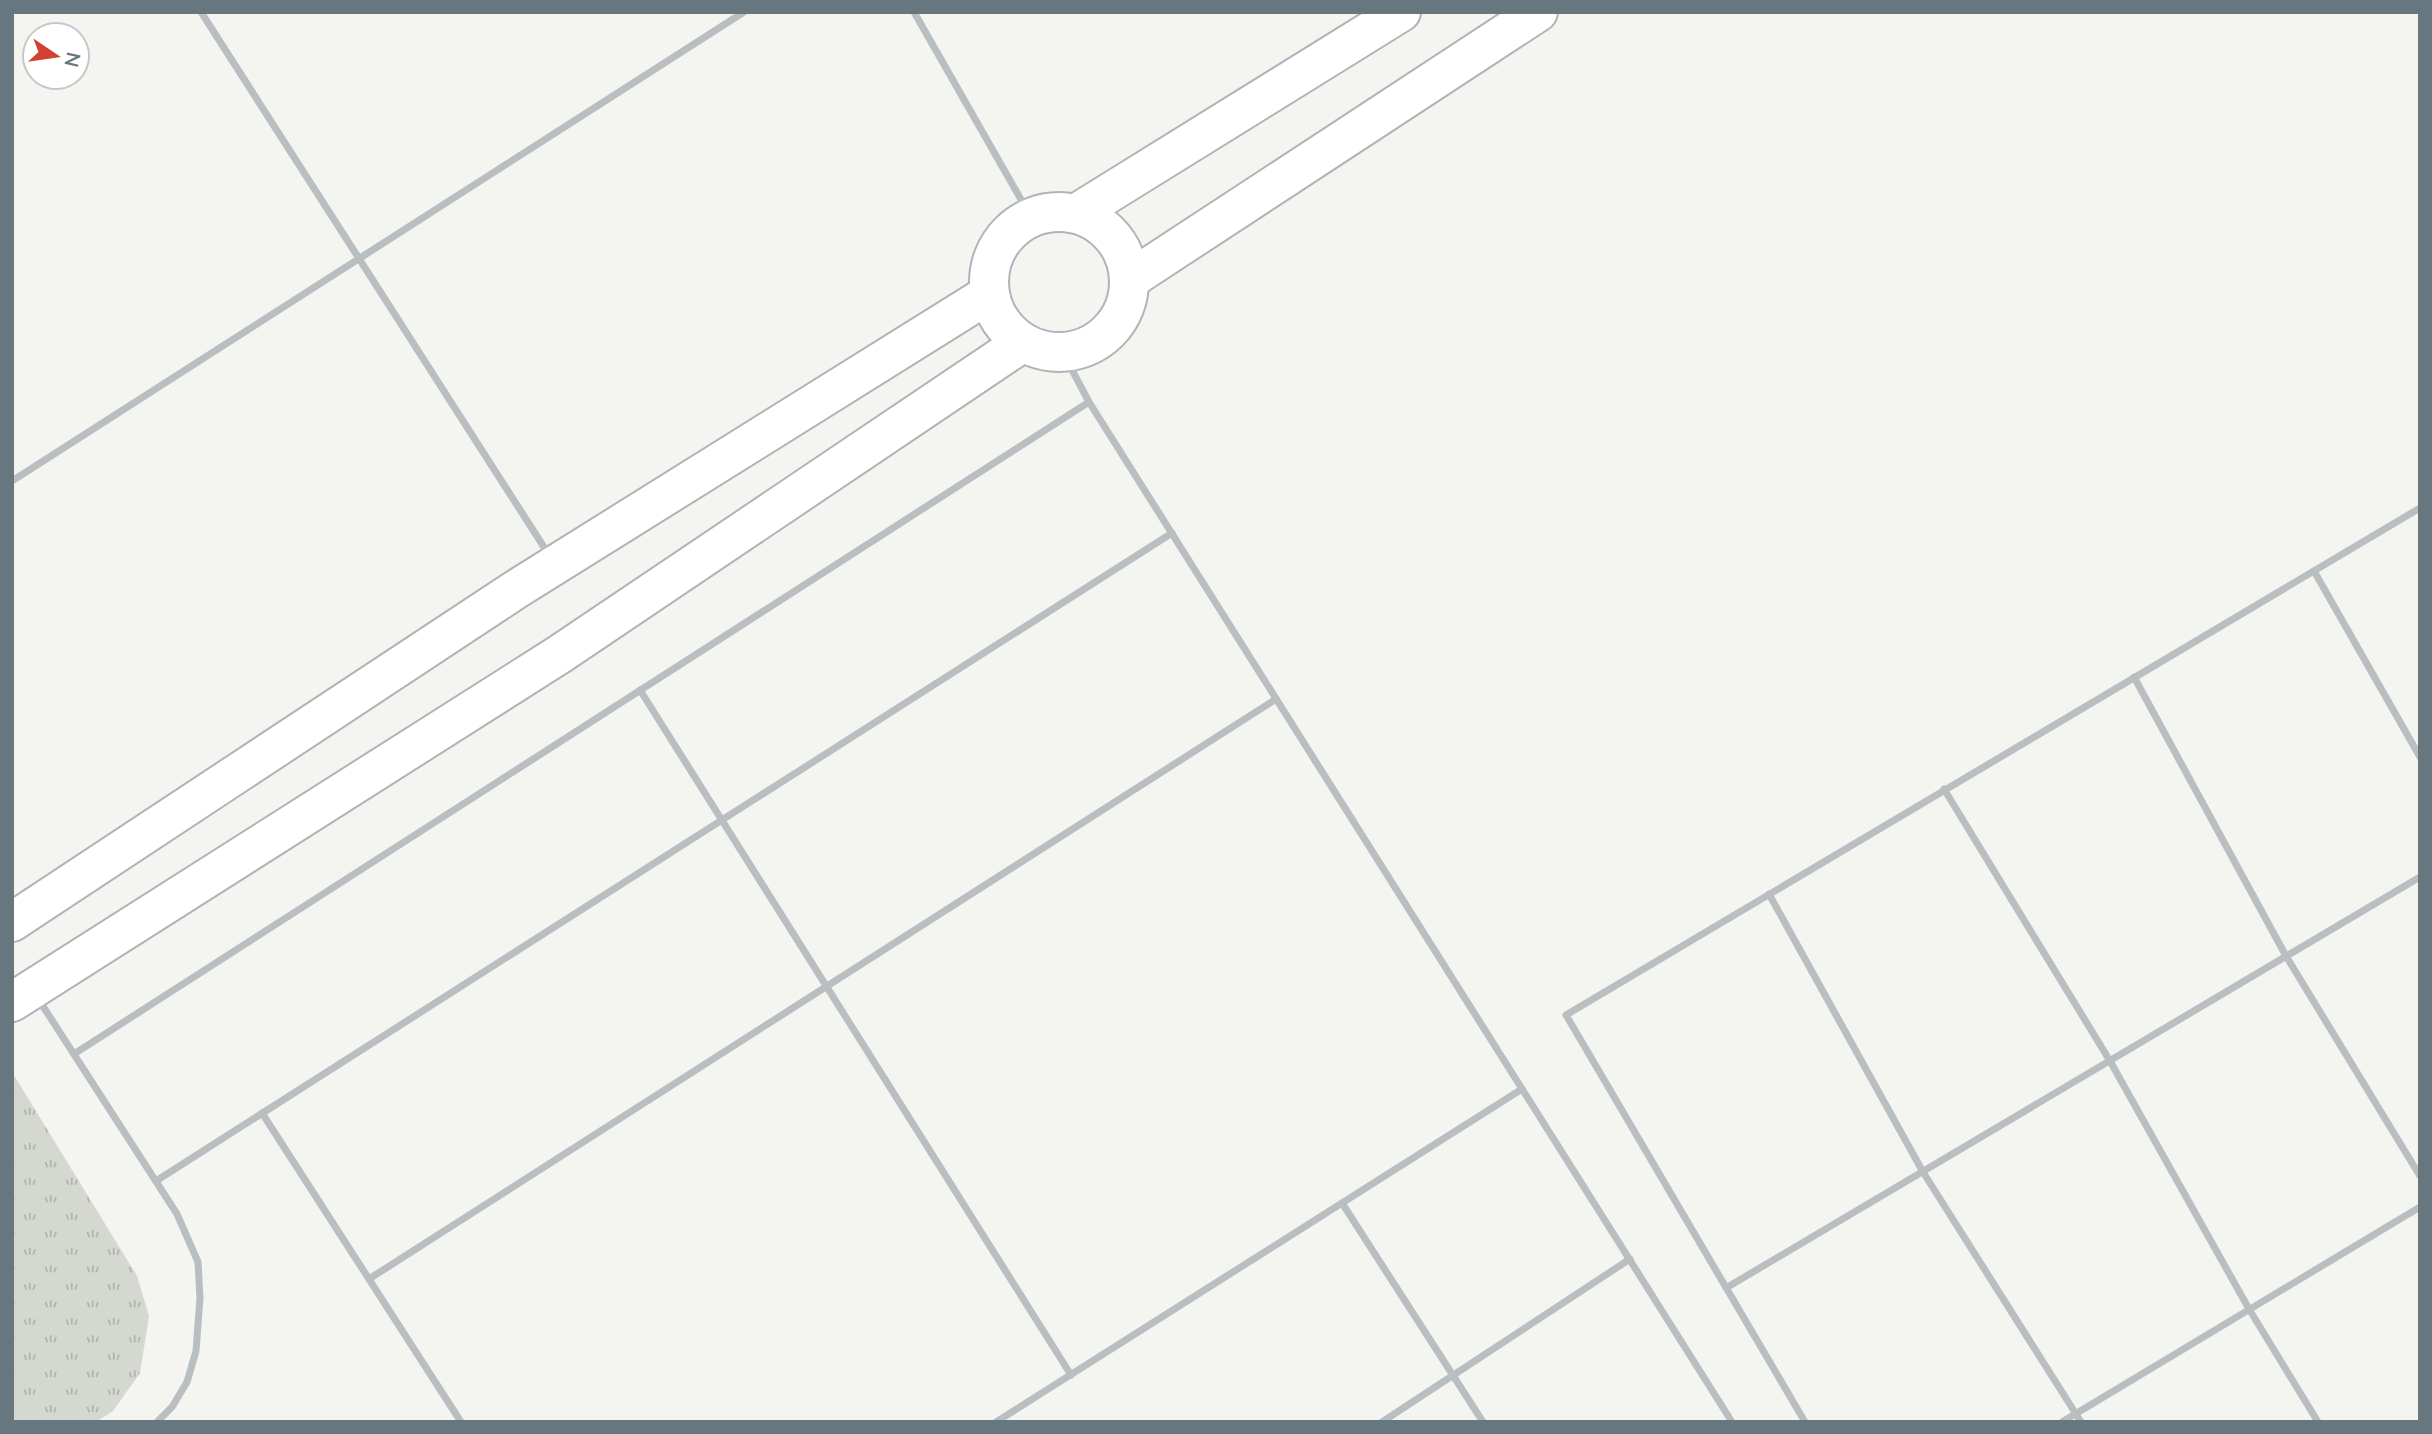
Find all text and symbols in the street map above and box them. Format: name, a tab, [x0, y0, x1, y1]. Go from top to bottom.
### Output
north arrow	[21, 21, 91, 91]
text: N	[60, 50, 86, 70]

